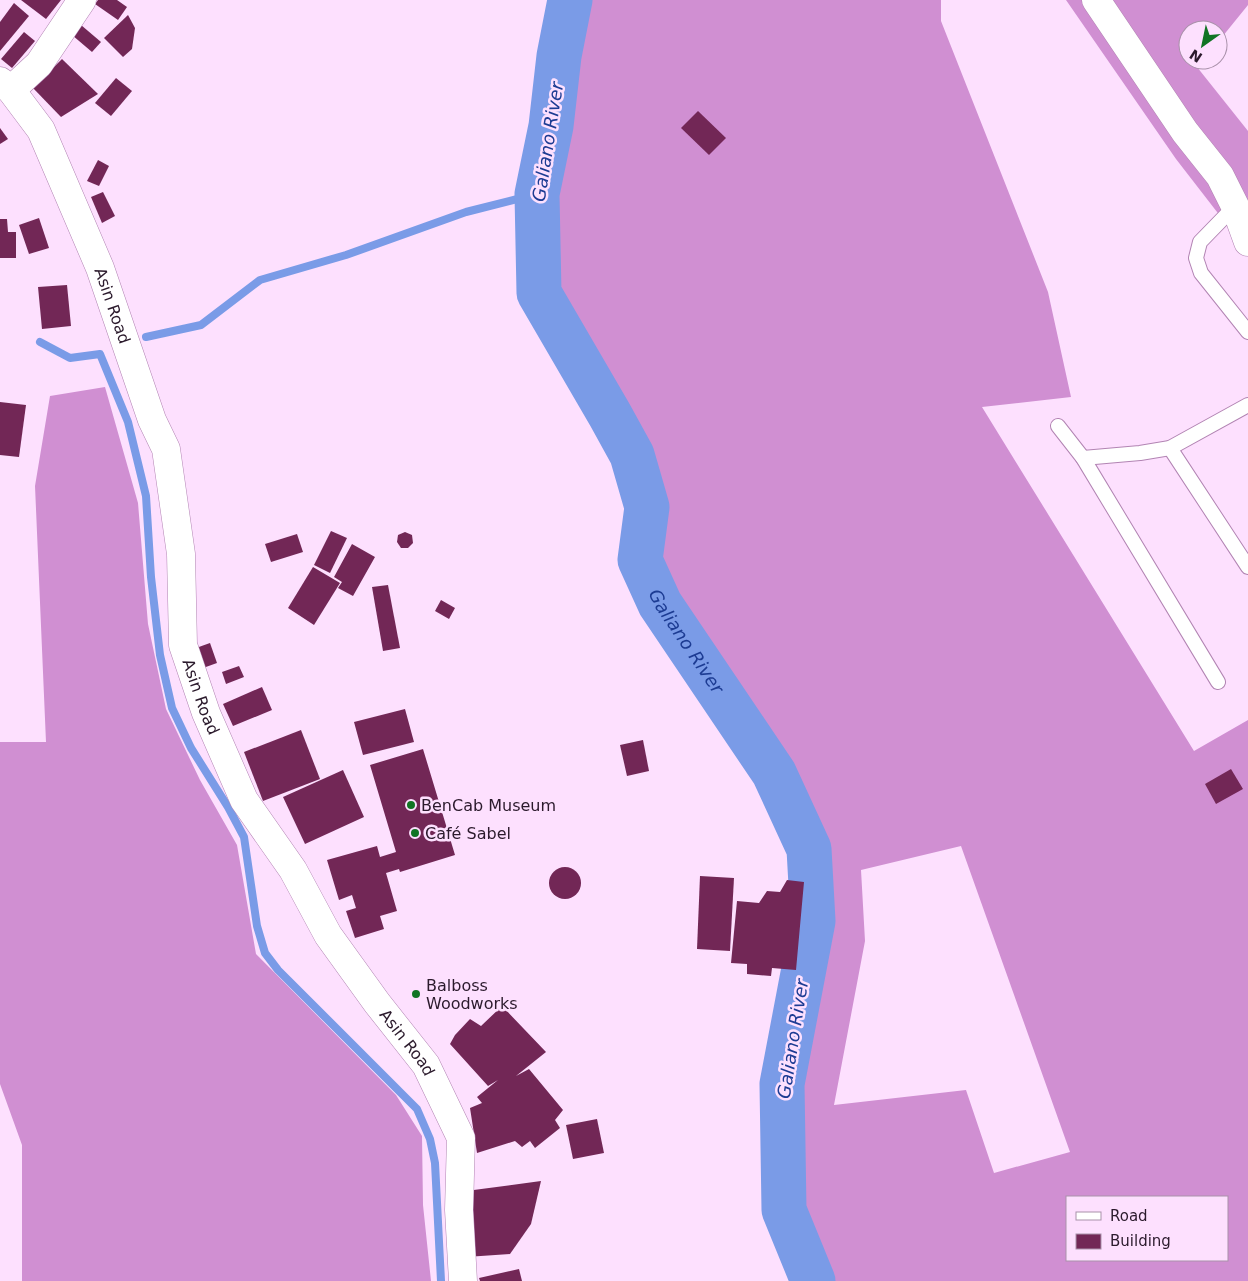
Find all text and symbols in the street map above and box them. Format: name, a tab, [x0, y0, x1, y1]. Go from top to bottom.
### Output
north arrow	[1178, 20, 1228, 70]
text: N	[1187, 46, 1205, 66]
water label: Galiano River	[528, 79, 568, 203]
street label: Asin Road	[91, 265, 134, 346]
water label: Galiano River	[645, 586, 729, 699]
street label: Asin Road	[178, 657, 223, 738]
place label: BenCab Museum	[421, 796, 556, 815]
marker: BenCab Museum	[405, 799, 417, 811]
place label: Café Sabel	[425, 824, 511, 843]
marker: Café Sabel	[409, 827, 421, 839]
place label: Balboss Woodworks	[426, 976, 518, 1013]
water label: Galiano River	[773, 976, 813, 1100]
marker: Balboss Woodworks	[410, 988, 422, 1000]
street label: Asin Road	[376, 1006, 439, 1079]
legend	[1066, 1196, 1228, 1261]
text: Road	[1110, 1207, 1148, 1225]
text: Building	[1110, 1232, 1171, 1250]

